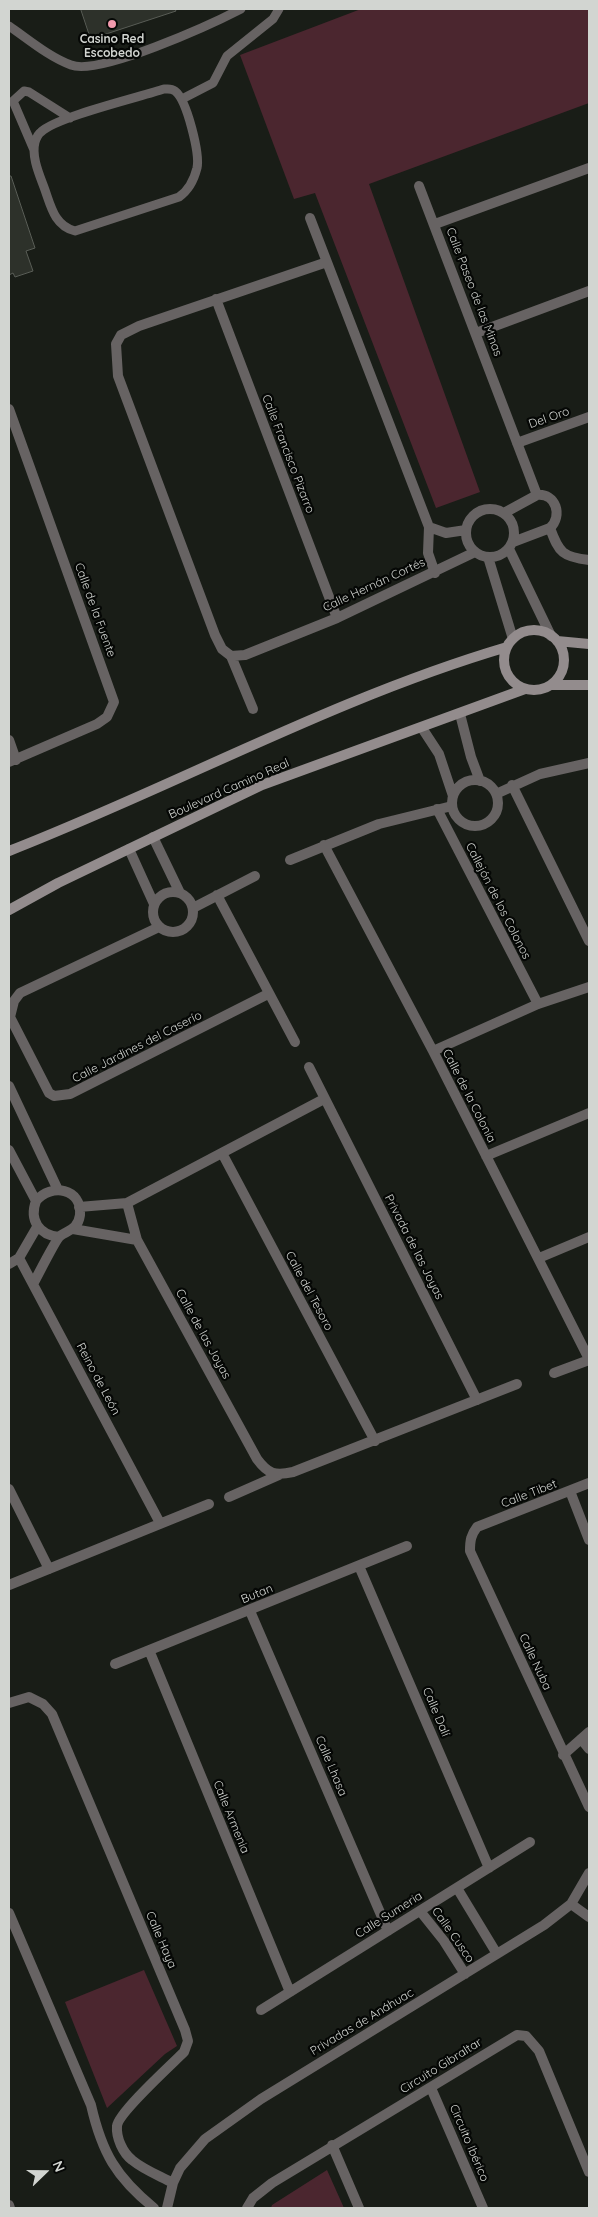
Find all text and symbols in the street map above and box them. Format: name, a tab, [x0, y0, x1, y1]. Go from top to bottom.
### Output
marker: Casino Red Escobedo	[106, 18, 118, 30]
place label: Casino Red Escobedo	[80, 32, 144, 60]
street label: Calle Paseo de las Minas	[443, 226, 505, 358]
street label: Calle Francisco Pizarro	[259, 393, 317, 515]
street label: Del Oro	[527, 404, 571, 432]
street label: Calle Hernán Cortés	[321, 555, 427, 615]
street label: Calle de la Fuente	[71, 561, 119, 659]
street label: Boulevard Camino Real	[166, 756, 292, 822]
street label: Callejón de los Colonos	[462, 840, 534, 962]
street label: Calle Jardines del Caserío	[70, 1008, 204, 1086]
street label: Calle de la Colonia	[439, 1047, 499, 1145]
street label: Privada de las Joyas	[381, 1192, 447, 1302]
street label: Calle del Tesoro	[282, 1249, 336, 1333]
street label: Calle de las Joyas	[172, 1286, 234, 1382]
street label: Reino de León	[73, 1341, 123, 1417]
street label: Calle Tibet	[499, 1477, 559, 1511]
street label: Butan	[239, 1581, 275, 1607]
street label: Calle Nuba	[516, 1631, 554, 1693]
street label: Calle Dalí	[419, 1685, 453, 1739]
street label: Calle Lhasa	[312, 1734, 350, 1798]
street label: Calle Armenia	[210, 1778, 252, 1856]
street label: Calle Sumeria	[353, 1889, 425, 1941]
street label: Calle Cusco	[429, 1905, 477, 1965]
street label: Calle Haya	[143, 1909, 179, 1971]
street label: Privadas de Anáhuac	[308, 1985, 416, 2059]
street label: Circuito Gibraltar	[398, 2035, 484, 2097]
street label: Circuito Ibérico	[446, 2102, 492, 2184]
north arrow	[20, 2147, 70, 2197]
text: N	[49, 2158, 69, 2175]

